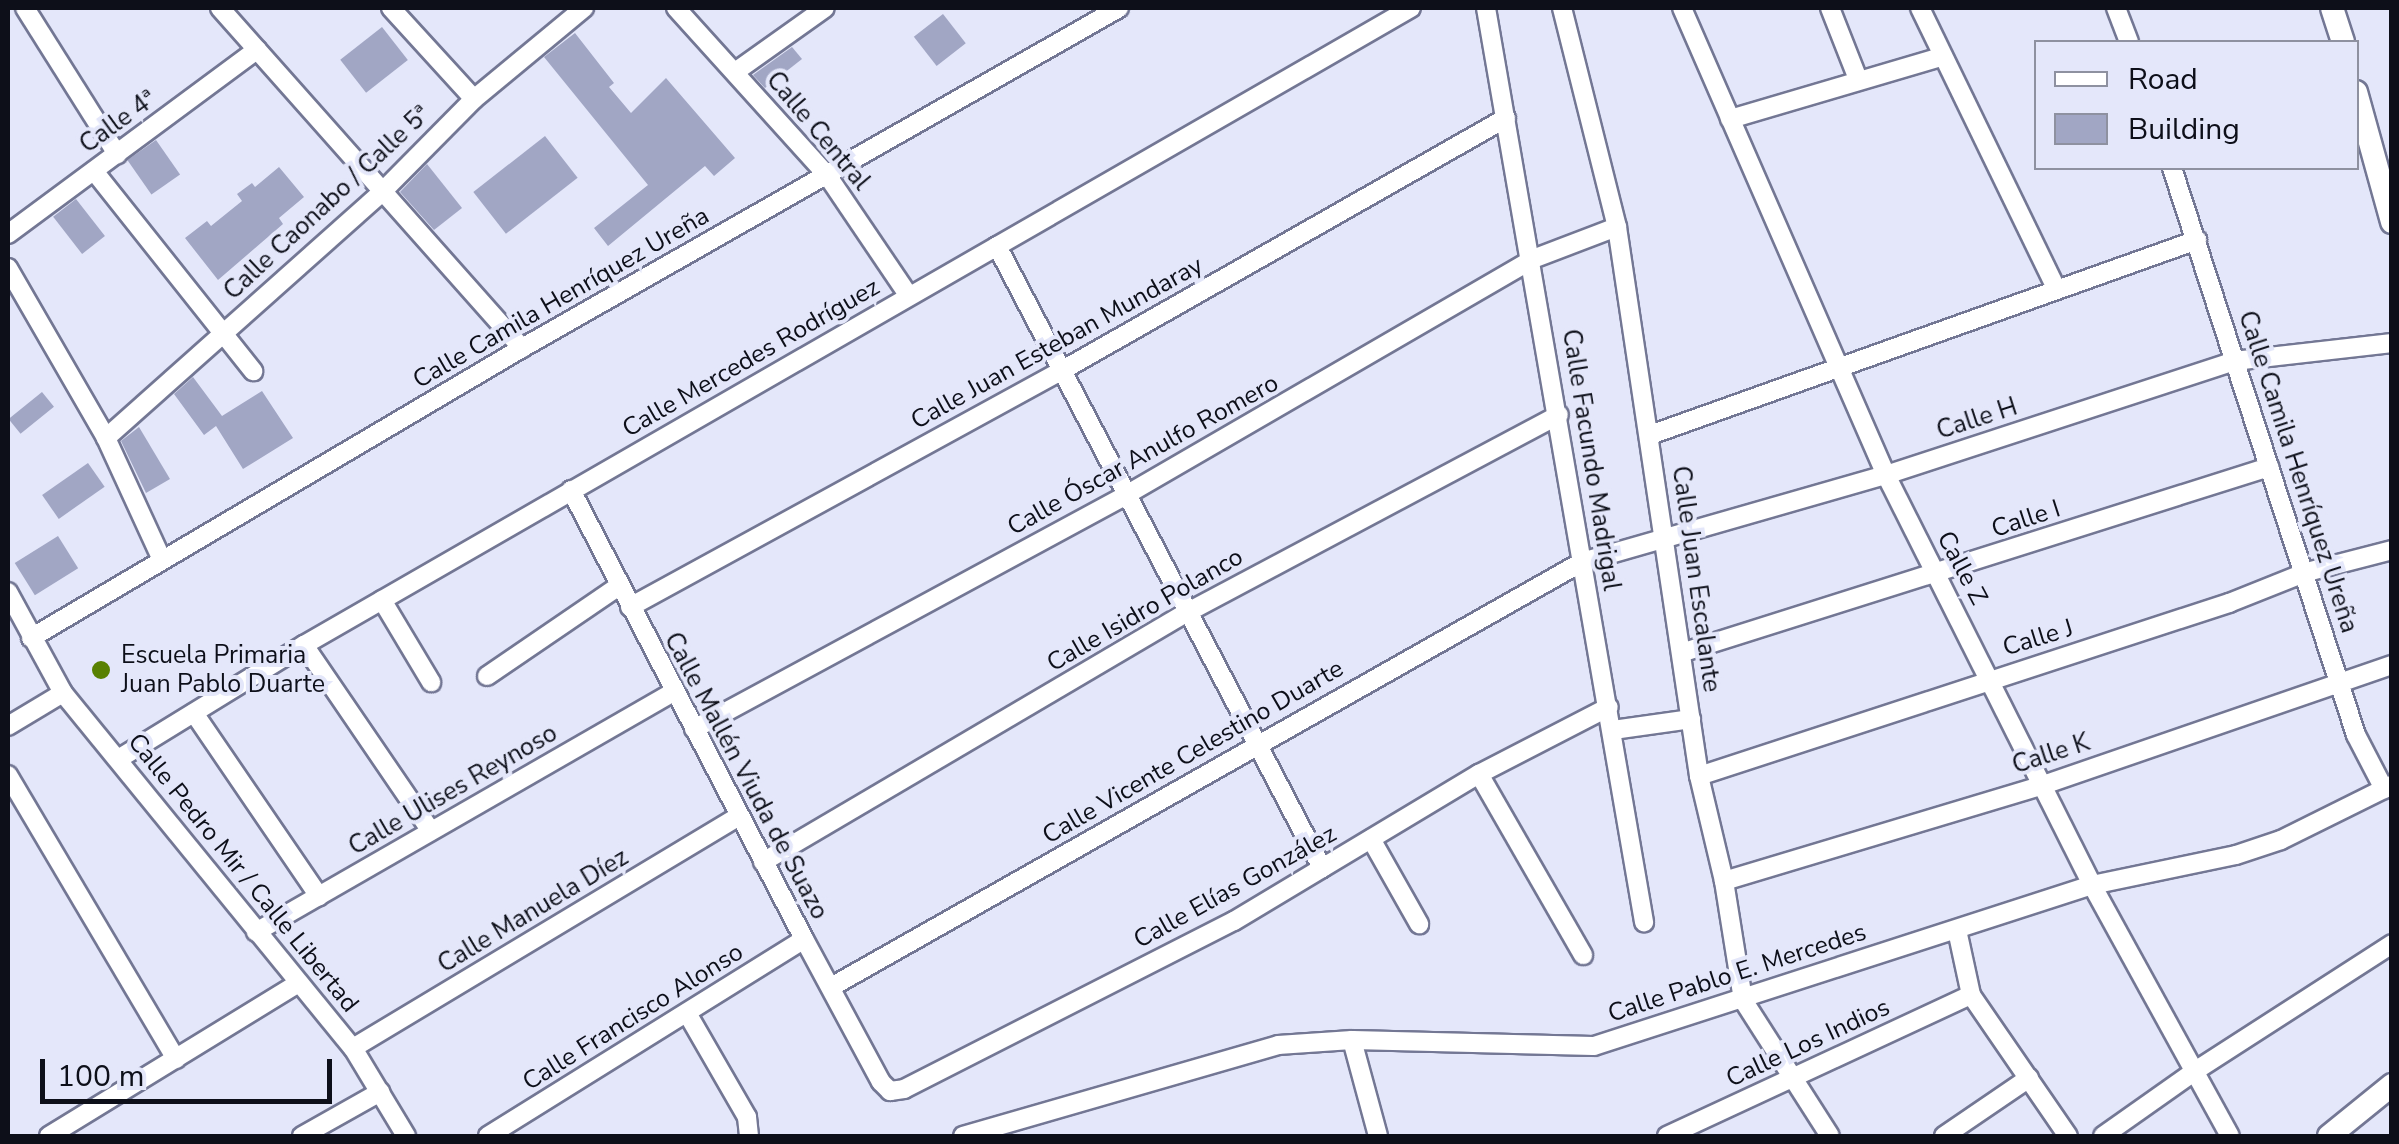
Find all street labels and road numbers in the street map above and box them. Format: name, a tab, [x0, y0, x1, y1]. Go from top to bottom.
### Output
street label: Calle Central	[760, 66, 876, 196]
street label: Calle 4ª	[74, 84, 162, 160]
street label: Calle Caonabo / Calle 5ª	[218, 100, 436, 306]
street label: Calle Camila Henríquez Ureña	[408, 201, 714, 395]
street label: Calle Juan Esteban Mundaray	[906, 250, 1208, 436]
street label: Calle Mercedes Rodríguez	[617, 272, 885, 444]
street label: Calle Camila Henríquez Ureña	[2232, 307, 2364, 637]
street label: Calle Facundo Madrigal	[1555, 327, 1627, 593]
street label: Calle Óscar Anulfo Romero	[1002, 368, 1284, 542]
street label: Calle H	[1933, 392, 2021, 446]
street label: Calle Juan Escalante	[1665, 464, 1727, 694]
street label: Calle I	[1988, 494, 2064, 544]
street label: Calle Z	[1930, 526, 1994, 610]
street label: Calle Isidro Polanco	[1042, 542, 1248, 678]
street label: Calle J	[1999, 613, 2077, 663]
street label: Calle Mallén Viuda de Suazo	[657, 627, 835, 925]
street label: Calle Vicente Celestino Duarte	[1037, 653, 1349, 851]
street label: Calle Ulises Reynoso	[343, 718, 563, 862]
street label: Calle K	[2008, 727, 2094, 781]
street label: Calle Pedro Mir / Calle Libertad	[121, 728, 365, 1018]
street label: Calle Elías González	[1129, 819, 1341, 955]
street label: Calle Manuela Díez	[433, 842, 633, 980]
street label: Calle Pablo E. Mercedes	[1604, 917, 1870, 1029]
street label: Calle Francisco Alonso	[517, 937, 749, 1097]
street label: Calle Los Indios	[1722, 992, 1894, 1094]

